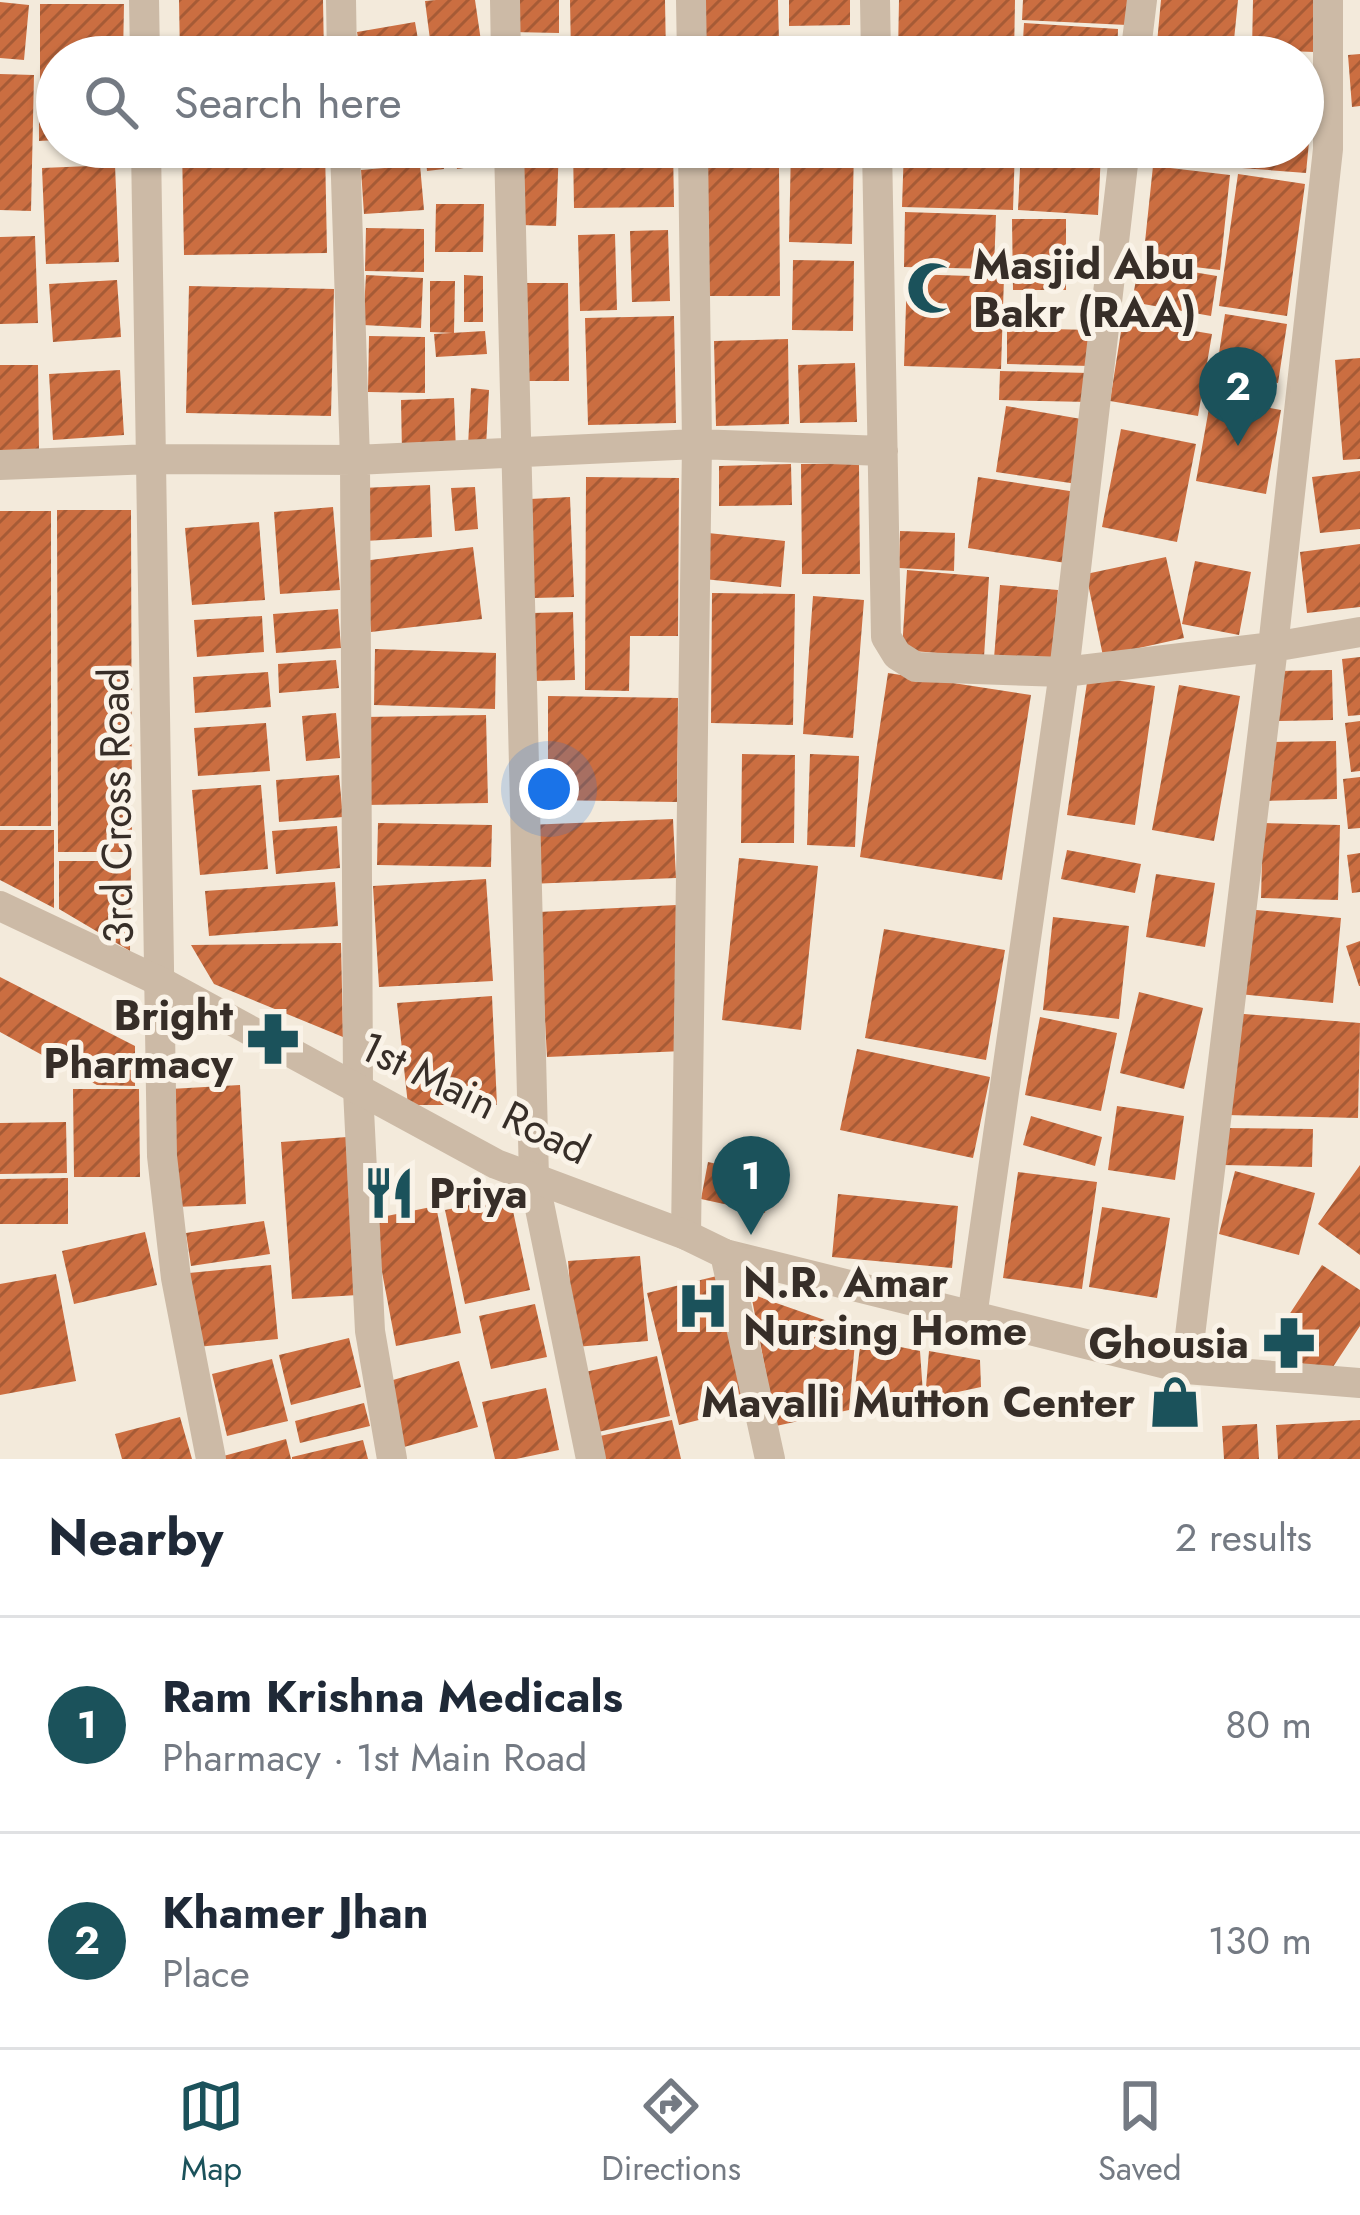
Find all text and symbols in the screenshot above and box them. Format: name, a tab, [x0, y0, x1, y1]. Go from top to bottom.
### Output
search box	[36, 36, 1324, 168]
icon: search	[78, 69, 144, 135]
text: Search here	[174, 70, 402, 135]
place label: Masjid Abu Bakr (RAA)	[973, 234, 1196, 343]
mosque icon: Masjid Abu Bakr (RAA)	[904, 259, 962, 317]
pin: 2	[1199, 347, 1277, 446]
street label: 3rd Cross Road	[83, 667, 149, 945]
your location	[519, 759, 579, 819]
place label: Bright Pharmacy	[43, 985, 234, 1094]
pharmacy icon: Bright Pharmacy	[244, 1010, 302, 1068]
street label: 1st Main Road	[350, 1016, 600, 1180]
pin: 1	[712, 1136, 790, 1235]
place label: Priya	[429, 1163, 528, 1224]
restaurant icon: Priya	[360, 1164, 418, 1222]
place label: N.R. Amar Nursing Home	[743, 1252, 1027, 1361]
hospital icon: N.R. Amar Nursing Home	[674, 1277, 732, 1335]
place label: Ghousia	[1089, 1313, 1249, 1374]
pharmacy icon: Ghousia	[1260, 1314, 1318, 1372]
place label: Mavalli Mutton Center	[701, 1372, 1136, 1433]
shop icon: Mavalli Mutton Center	[1146, 1373, 1204, 1431]
text: Nearby	[48, 1500, 223, 1574]
text: 2 results	[1175, 1509, 1312, 1566]
text: Ram Krishna Medicals	[162, 1664, 623, 1729]
text: 1	[77, 1696, 97, 1753]
text: 80 m	[1225, 1696, 1312, 1753]
text: Pharmacy · 1st Main Road	[162, 1729, 587, 1786]
text: Khamer Jhan	[162, 1880, 429, 1945]
text: 2	[74, 1912, 100, 1969]
text: 130 m	[1208, 1912, 1312, 1969]
text: Place	[162, 1945, 250, 2002]
tab: Map	[178, 2073, 244, 2192]
tab: Directions	[601, 2073, 741, 2192]
tab: Saved	[1098, 2073, 1182, 2192]

